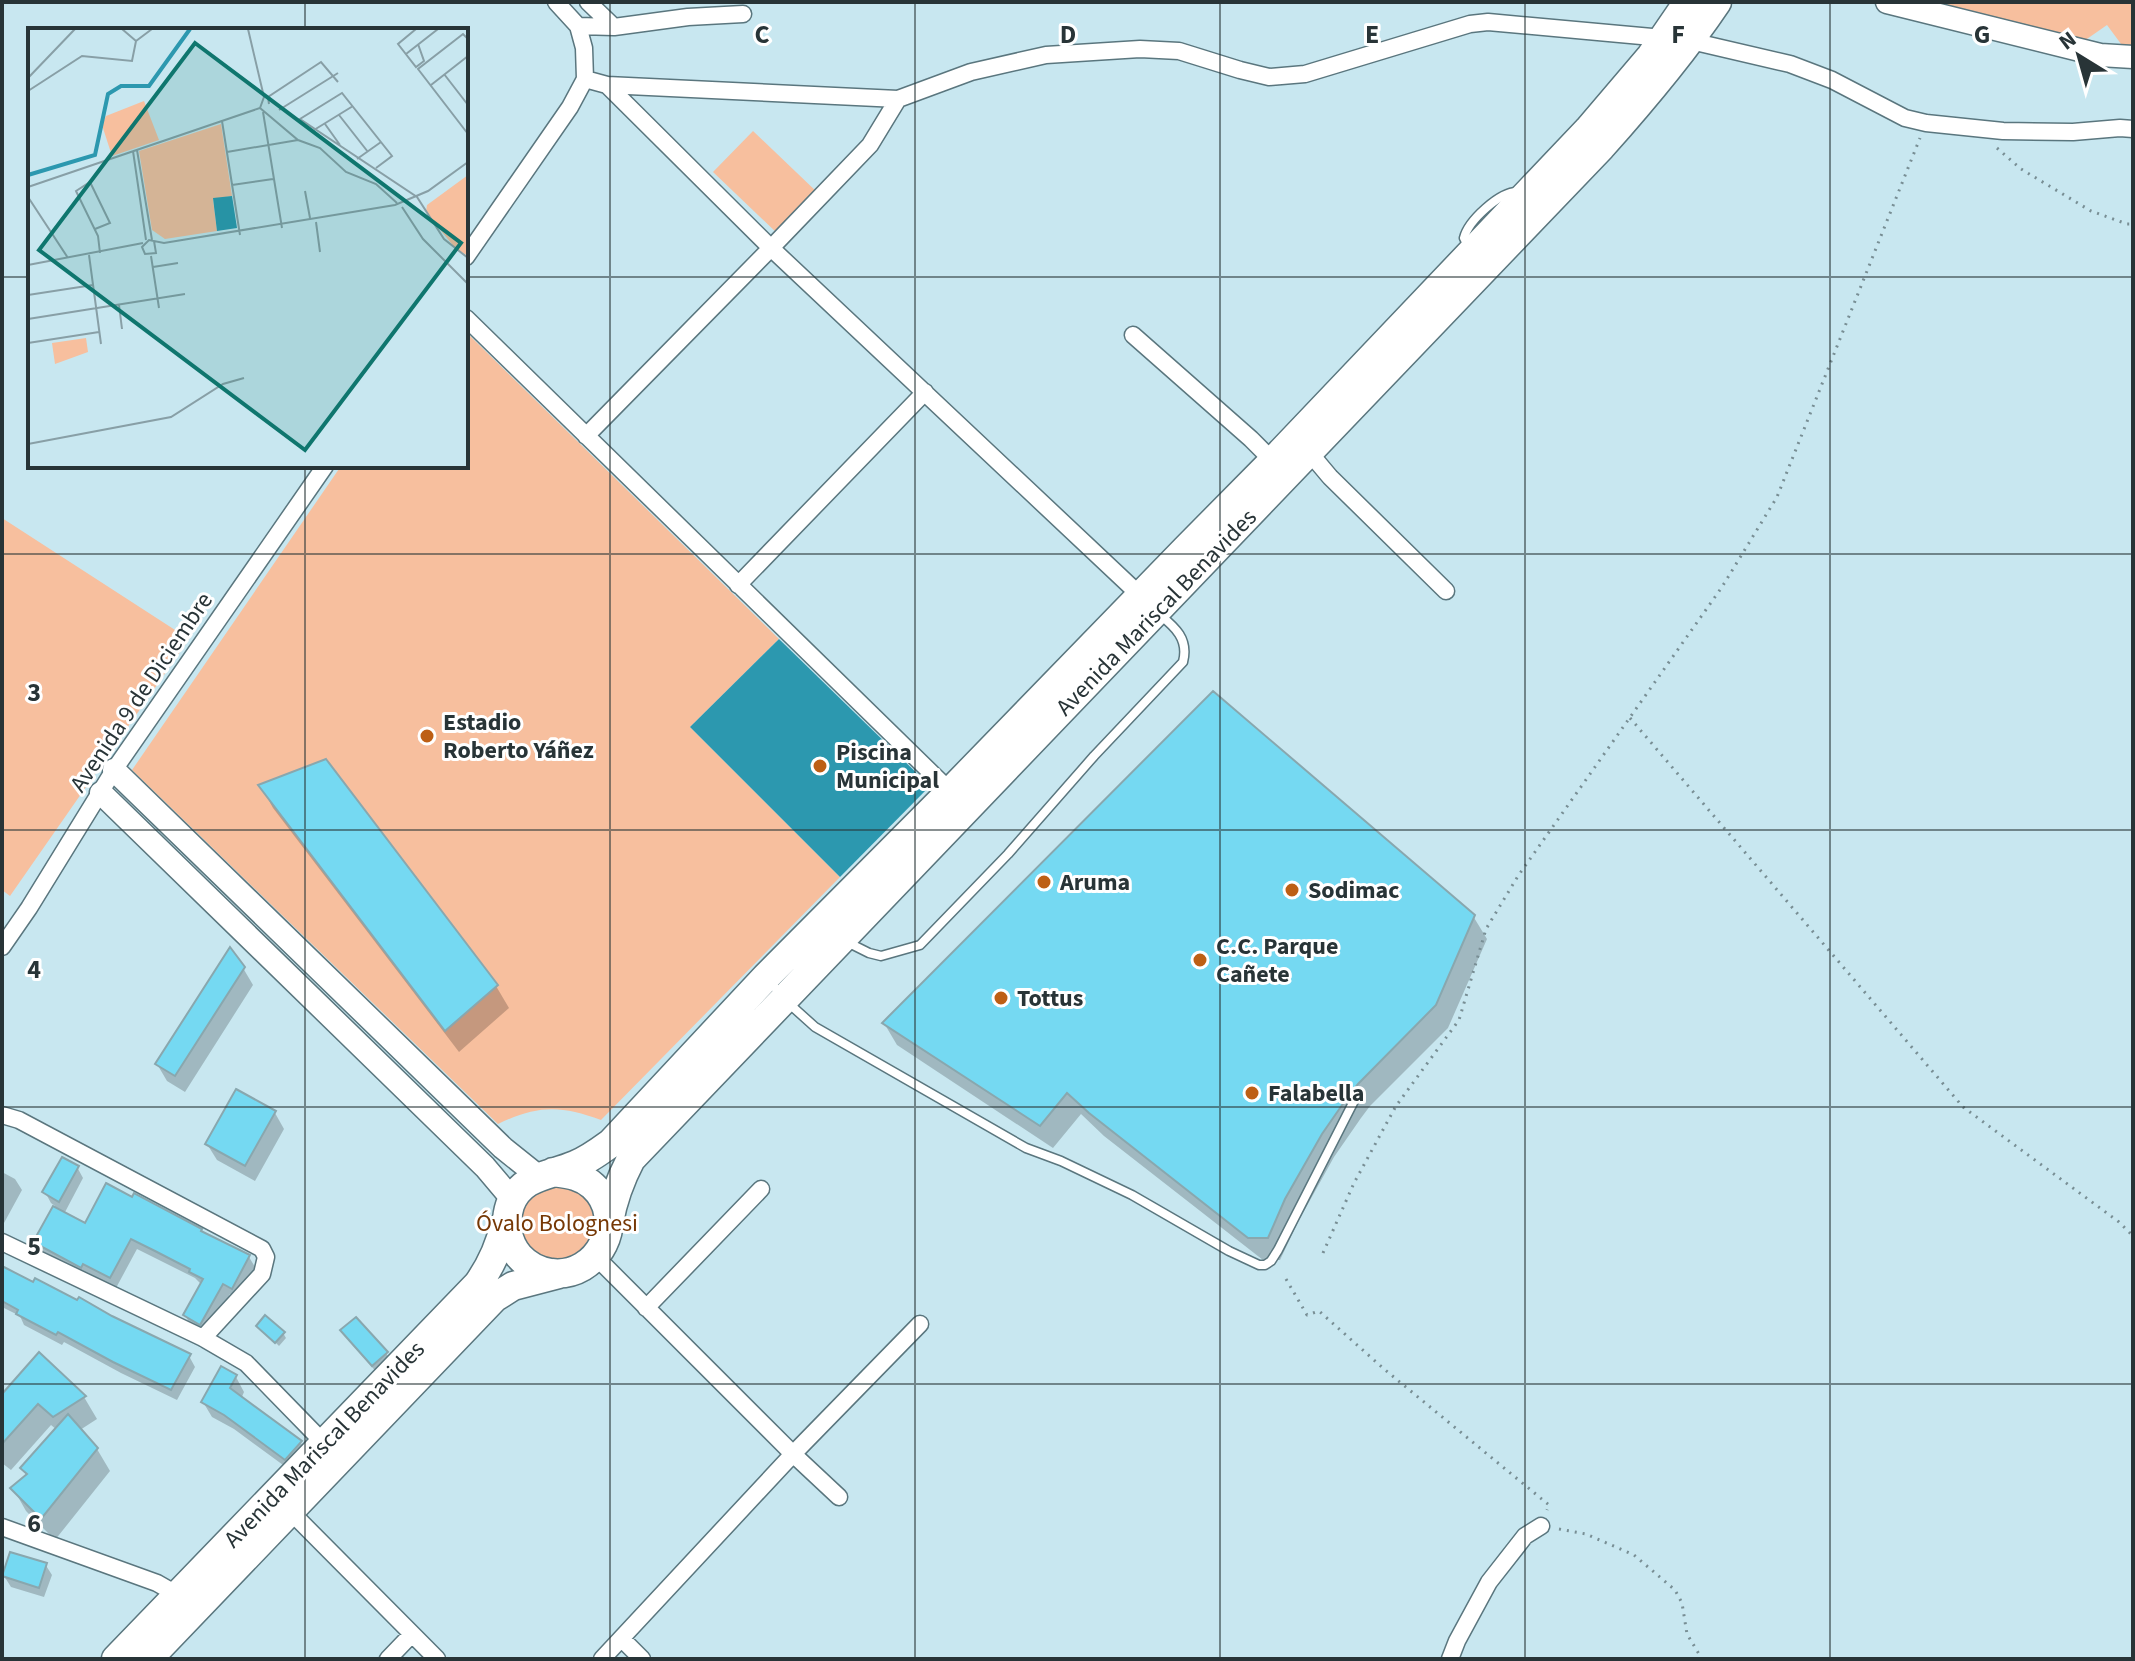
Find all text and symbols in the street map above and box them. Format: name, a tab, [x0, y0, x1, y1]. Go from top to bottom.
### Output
text: C	[754, 16, 770, 53]
text: D	[1060, 16, 1076, 53]
text: E	[1365, 16, 1379, 53]
text: F	[1671, 16, 1685, 53]
text: G	[1974, 16, 1990, 53]
north arrow	[2039, 16, 2119, 96]
text: N	[2052, 24, 2083, 58]
inset map	[28, 28, 468, 468]
street label: Avenida Mariscal Benavides	[1048, 501, 1265, 724]
street label: Avenida 9 de Diciembre	[61, 585, 221, 799]
text: 3	[27, 674, 41, 711]
place label: Estadio Roberto Yáñez	[443, 705, 594, 768]
marker: Estadio Roberto Yáñez	[418, 727, 436, 745]
place label: Piscina Municipal	[836, 735, 939, 798]
marker: Piscina Municipal	[811, 757, 829, 775]
place label: Aruma	[1059, 865, 1130, 900]
marker: Aruma	[1035, 873, 1053, 891]
place label: Sodimac	[1308, 873, 1400, 908]
marker: Sodimac	[1283, 881, 1301, 899]
place label: C.C. Parque Cañete	[1216, 929, 1338, 992]
text: 4	[27, 951, 41, 988]
marker: C.C. Parque Cañete	[1191, 951, 1209, 969]
place label: Tottus	[1017, 981, 1083, 1016]
marker: Tottus	[992, 989, 1010, 1007]
place label: Falabella	[1268, 1076, 1364, 1111]
marker: Falabella	[1243, 1084, 1261, 1102]
park label: Óvalo Bolognesi	[476, 1206, 638, 1241]
text: 5	[27, 1228, 41, 1265]
street label: Avenida Mariscal Benavides	[216, 1333, 433, 1556]
text: 6	[27, 1505, 41, 1542]

